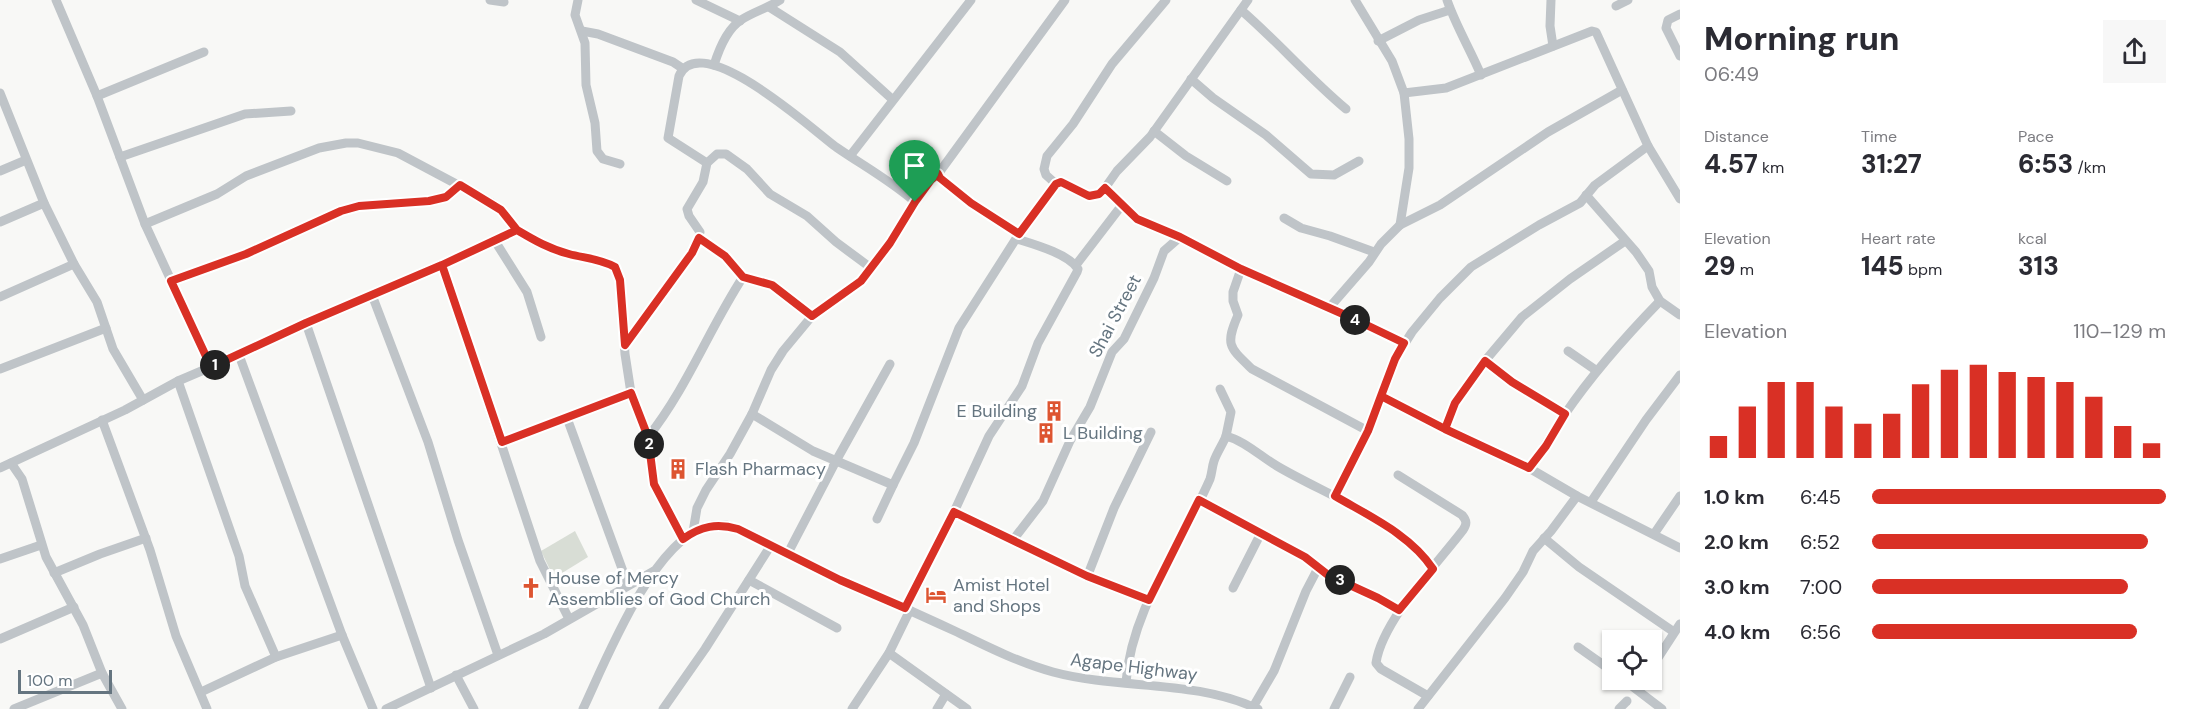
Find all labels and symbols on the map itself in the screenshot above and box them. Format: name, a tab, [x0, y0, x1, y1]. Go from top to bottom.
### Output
pin	[889, 140, 940, 202]
street label: Shai Street	[1083, 270, 1147, 362]
pin: 4	[1340, 305, 1370, 335]
pin: 1	[200, 350, 230, 380]
place label: E Building	[957, 399, 1037, 423]
building icon: E Building	[1042, 399, 1066, 423]
building icon: L Building	[1034, 421, 1058, 445]
place label: L Building	[1063, 421, 1143, 445]
pin: 2	[634, 429, 664, 459]
building icon: Flash Pharmacy	[666, 457, 690, 481]
place label: Flash Pharmacy	[695, 457, 826, 481]
pin: 3	[1325, 565, 1355, 595]
place label: House of Mercy Assemblies of God Church	[548, 566, 770, 611]
place label: Amist Hotel and Shops	[953, 573, 1049, 618]
church icon: House of Mercy Assemblies of God Church	[519, 576, 543, 600]
hotel icon: Amist Hotel and Shops	[924, 583, 948, 607]
street label: Agape Highway	[1069, 647, 1199, 687]
scale bar	[18, 667, 112, 694]

